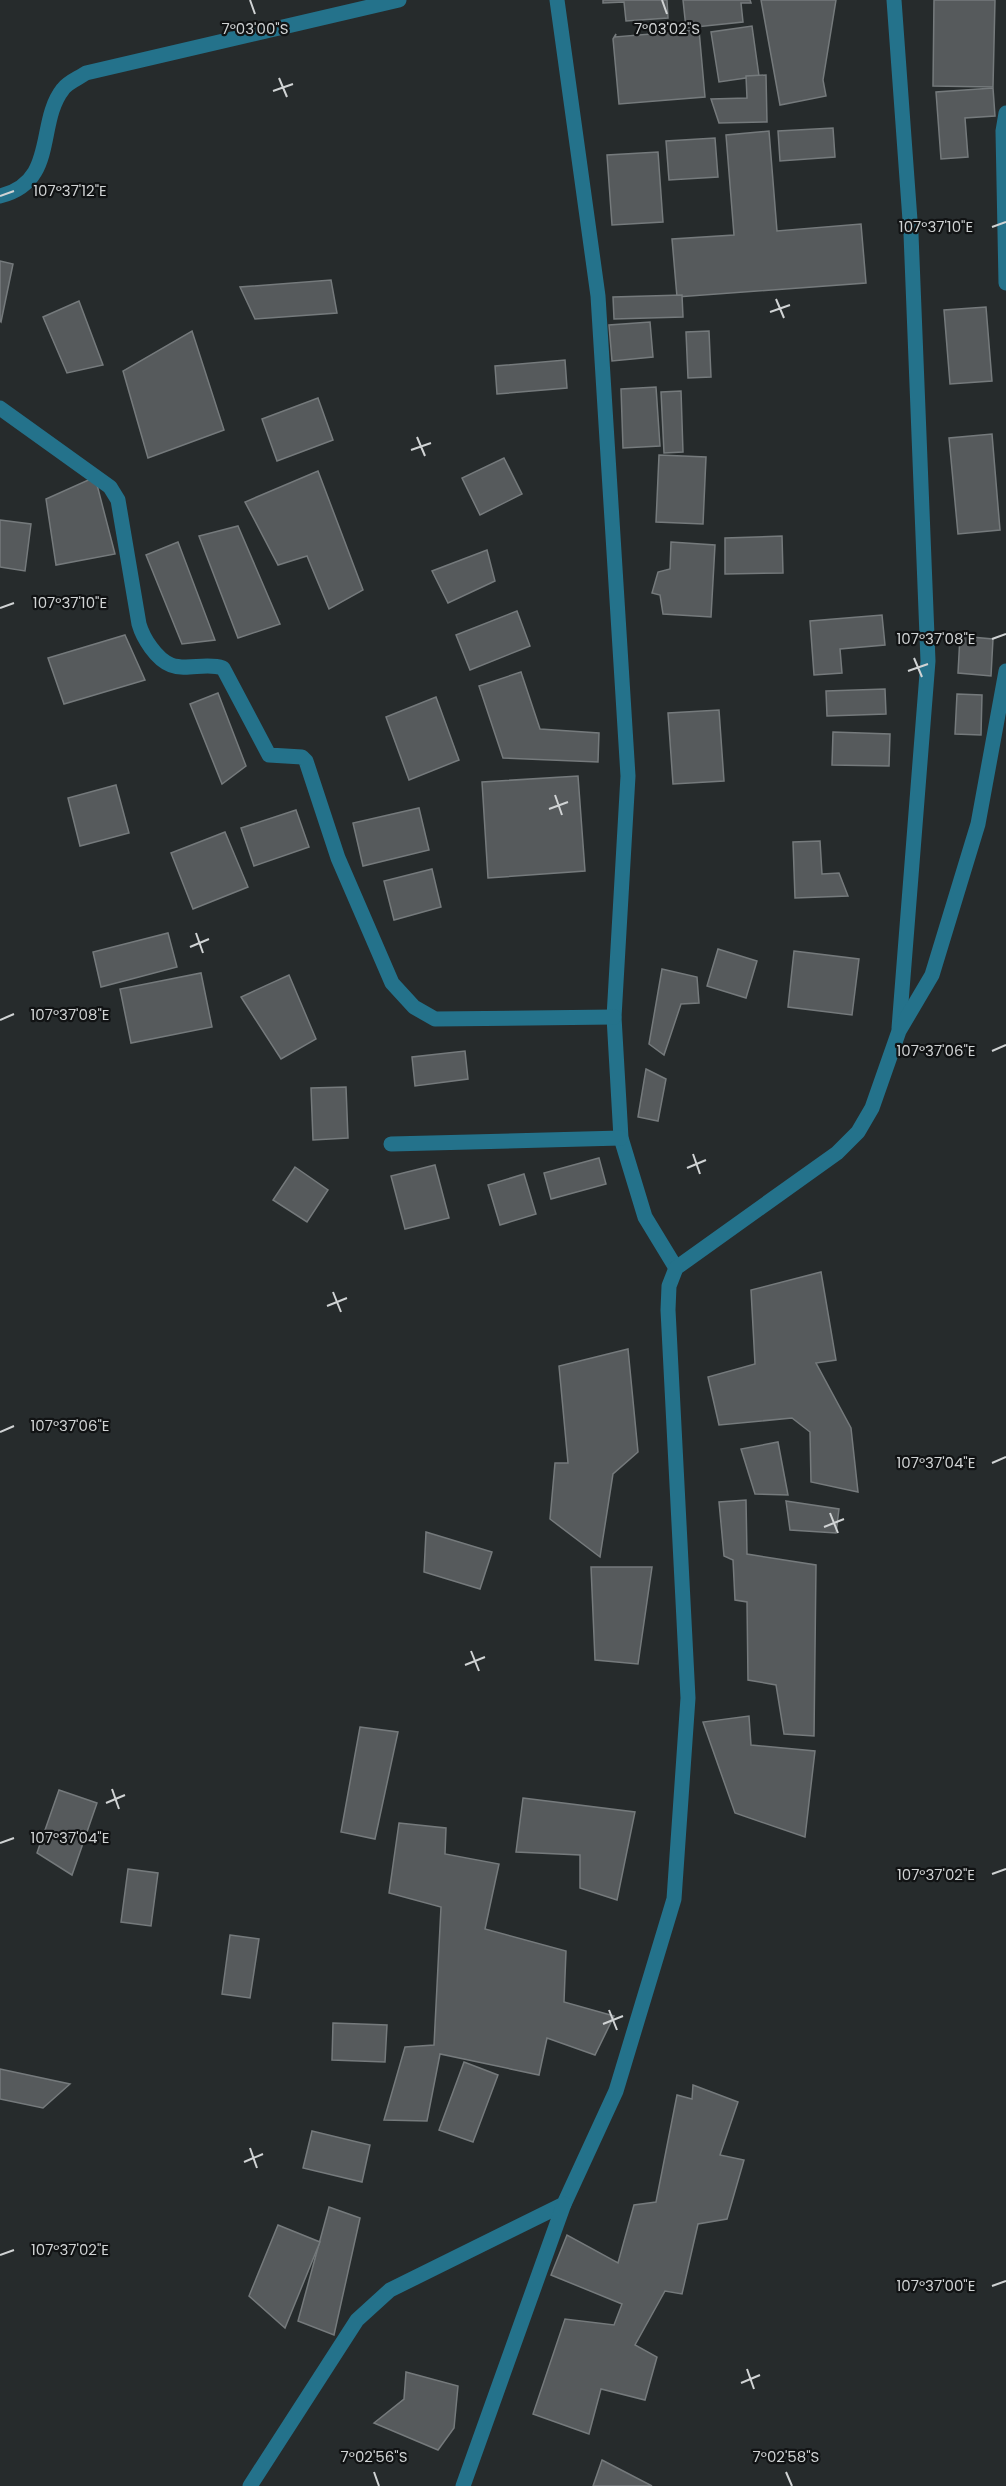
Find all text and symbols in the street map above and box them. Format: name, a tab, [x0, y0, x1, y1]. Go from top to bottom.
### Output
text: 7°03'00"S	[221, 18, 289, 39]
text: 7°03'02"S	[634, 18, 700, 39]
text: 107°37'12"E	[33, 180, 107, 201]
text: 107°37'10"E	[899, 216, 973, 237]
text: 107°37'10"E	[33, 592, 107, 613]
text: 107°37'08"E	[897, 628, 975, 649]
text: 107°37'08"E	[31, 1004, 109, 1025]
text: 107°37'06"E	[897, 1040, 976, 1061]
text: 107°37'06"E	[31, 1415, 110, 1436]
text: 107°37'04"E	[897, 1452, 975, 1473]
text: 107°37'04"E	[31, 1827, 109, 1848]
text: 107°37'02"E	[897, 1864, 975, 1885]
text: 107°37'02"E	[31, 2239, 109, 2260]
text: 107°37'00"E	[897, 2275, 975, 2296]
text: 7°02'56"S	[341, 2446, 407, 2467]
text: 7°02'58"S	[753, 2446, 819, 2467]

